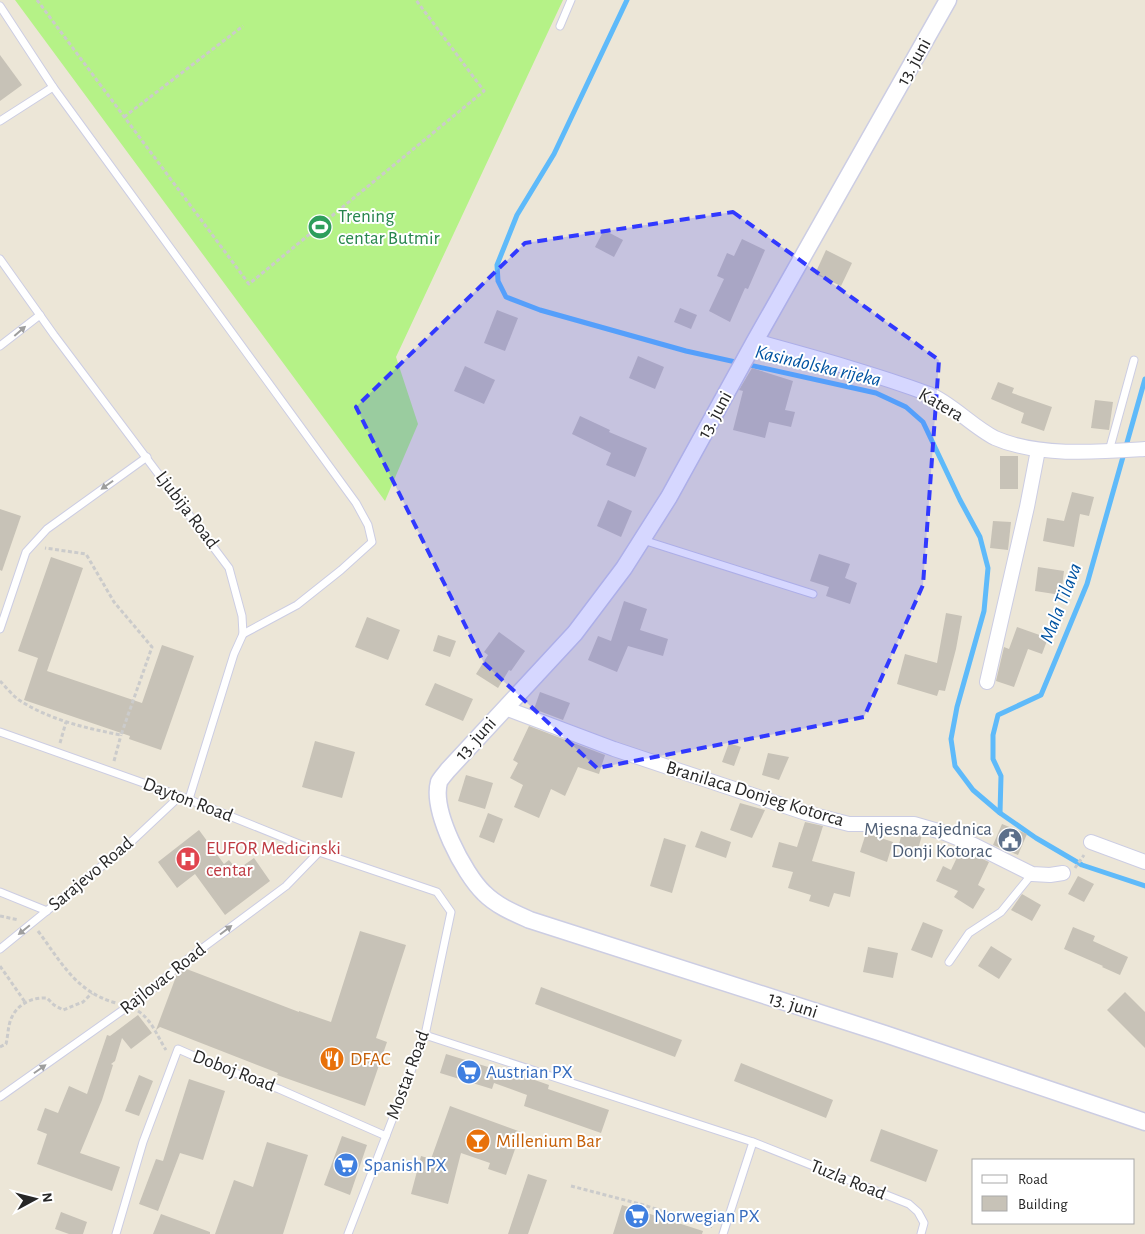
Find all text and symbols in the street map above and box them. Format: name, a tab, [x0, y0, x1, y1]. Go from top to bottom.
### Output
street label: 13. juni	[893, 35, 935, 89]
place label: Trening centar Butmir	[338, 207, 440, 248]
sports icon: Trening centar Butmir	[307, 214, 333, 240]
one-way arrow	[14, 325, 26, 337]
water label: Kasindolska rijeka	[753, 342, 883, 390]
street label: Katera	[915, 385, 967, 425]
street label: 13. juni	[694, 388, 736, 442]
street label: Ljubija Road	[152, 468, 222, 552]
one-way arrow	[100, 480, 114, 490]
water label: Mala Tilava	[1037, 560, 1085, 646]
street label: 13. juni	[452, 714, 500, 764]
street label: Branilaca Donjeg Kotorca	[664, 758, 846, 830]
street label: Dayton Road	[140, 774, 236, 826]
place label: Mjesna zajednica Donji Kotorac	[864, 820, 992, 861]
public building icon: Mjesna zajednica Donji Kotorac	[997, 827, 1023, 853]
street label: Sarajevo Road	[45, 833, 137, 915]
place label: EUFOR Medicinski centar	[206, 839, 341, 880]
hospital icon: EUFOR Medicinski centar	[175, 846, 201, 872]
one-way arrow	[18, 924, 31, 935]
one-way arrow	[219, 925, 233, 935]
street label: Rajlovac Road	[117, 940, 209, 1018]
street label: 13. juni	[766, 988, 820, 1022]
street label: Mostar Road	[383, 1028, 433, 1122]
restaurant icon: DFAC	[319, 1046, 345, 1072]
street label: Doboj Road	[190, 1047, 278, 1095]
place label: DFAC	[350, 1050, 391, 1069]
supermarket icon: Austrian PX	[456, 1059, 482, 1085]
place label: Austrian PX	[486, 1063, 573, 1082]
one-way arrow	[33, 1064, 47, 1074]
bar icon: Millenium Bar	[465, 1128, 491, 1154]
place label: Millenium Bar	[496, 1132, 601, 1151]
supermarket icon: Spanish PX	[333, 1152, 359, 1178]
place label: Spanish PX	[364, 1156, 447, 1175]
street label: Tuzla Road	[807, 1156, 889, 1204]
legend	[972, 1159, 1135, 1224]
text: Road	[1018, 1172, 1048, 1187]
north arrow	[10, 1174, 60, 1224]
text: N	[39, 1192, 54, 1203]
text: Building	[1018, 1197, 1068, 1212]
supermarket icon: Norwegian PX	[624, 1203, 650, 1229]
place label: Norwegian PX	[654, 1207, 760, 1226]

